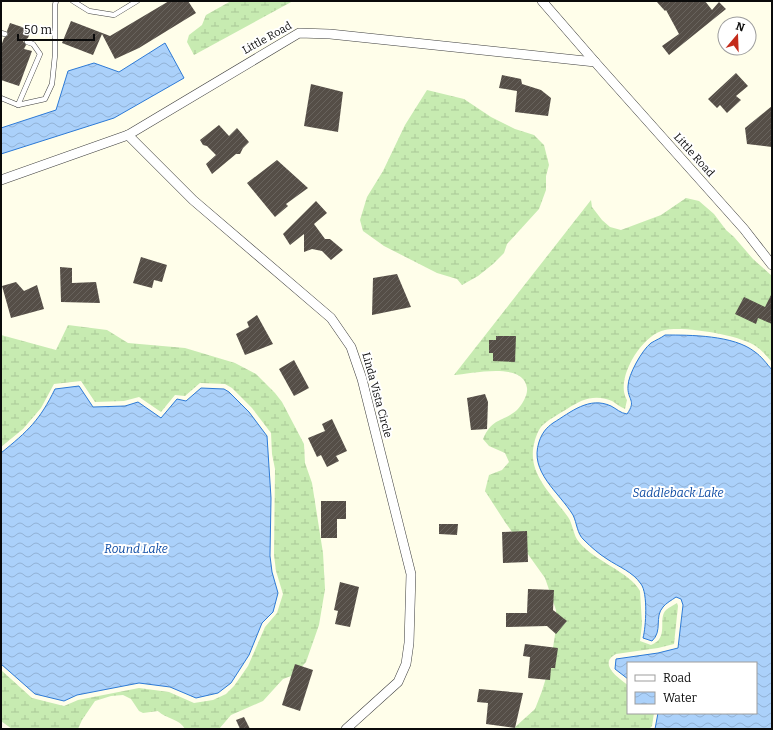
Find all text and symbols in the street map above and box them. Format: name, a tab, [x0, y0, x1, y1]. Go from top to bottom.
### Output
scale bar	[18, 16, 94, 42]
north arrow	[717, 16, 757, 56]
street label: Little Road	[240, 19, 294, 57]
text: N	[734, 19, 747, 35]
text: 50 m	[24, 23, 53, 37]
street label: Little Road	[671, 130, 717, 180]
street label: Linda Vista Circle	[359, 351, 395, 439]
water label: Saddleback Lake	[633, 486, 723, 500]
water label: Round Lake	[104, 542, 168, 556]
legend	[627, 662, 757, 714]
text: Road	[663, 671, 691, 685]
text: Water	[663, 691, 698, 705]

